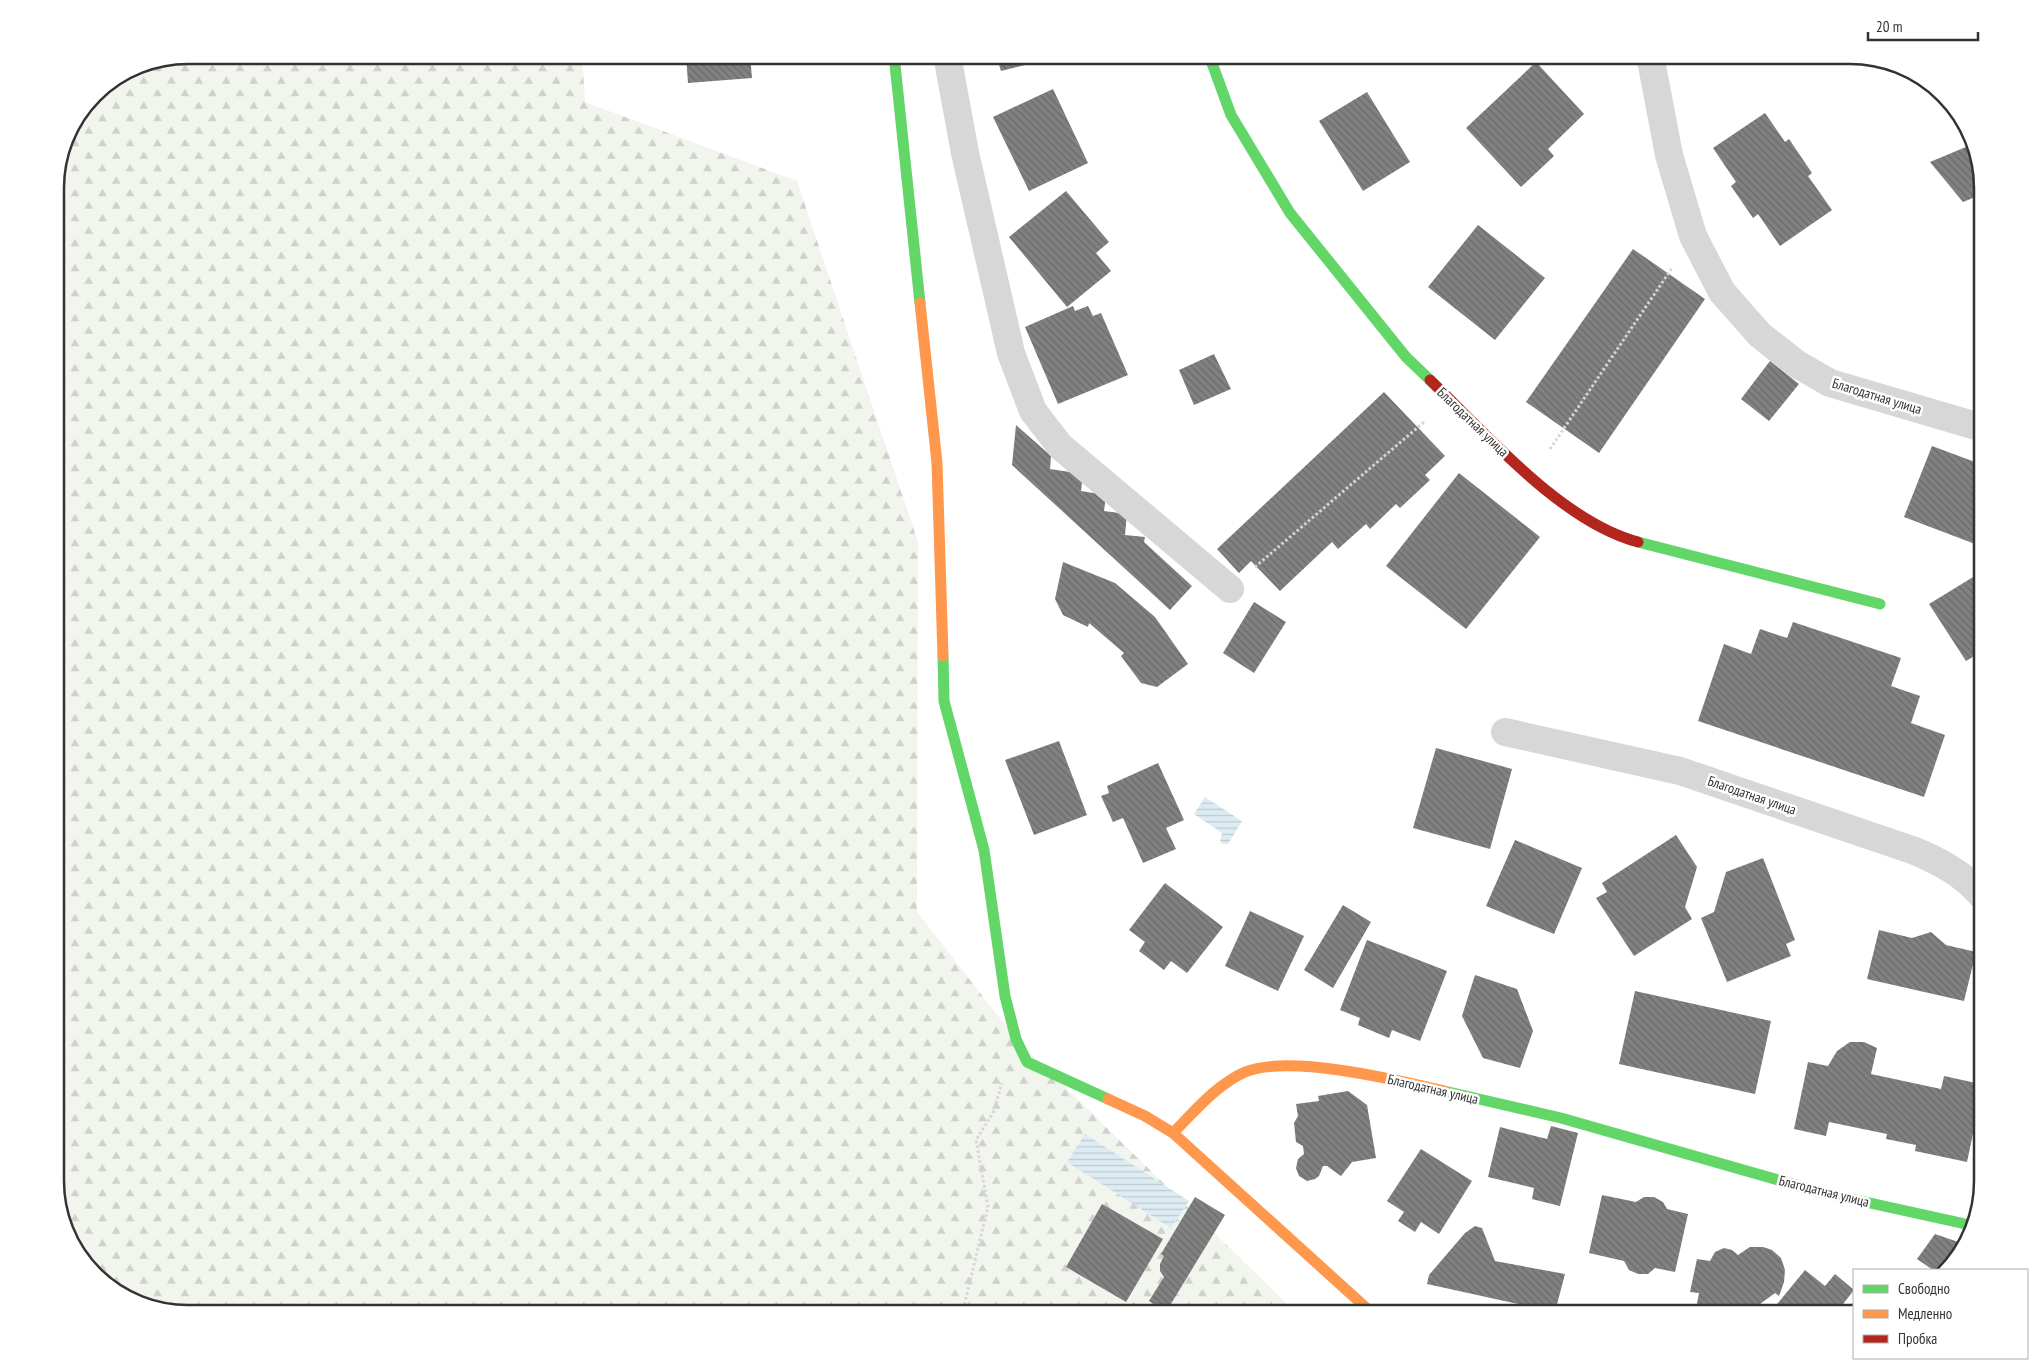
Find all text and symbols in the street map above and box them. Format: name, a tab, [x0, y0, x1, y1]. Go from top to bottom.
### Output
scale bar	[1868, 10, 1978, 42]
text: 20 m	[1876, 17, 1902, 36]
street label: Благодатная улица	[1830, 374, 1924, 418]
street label: Благодатная улица	[1433, 383, 1513, 461]
street label: Благодатная улица	[1705, 771, 1799, 819]
street label: Благодатная улица	[1386, 1070, 1480, 1108]
street label: Благодатная улица	[1777, 1171, 1871, 1211]
legend	[1853, 1269, 2028, 1359]
text: Свободно	[1898, 1279, 1950, 1298]
text: Медленно	[1898, 1304, 1952, 1323]
text: Пробка	[1898, 1329, 1937, 1348]

